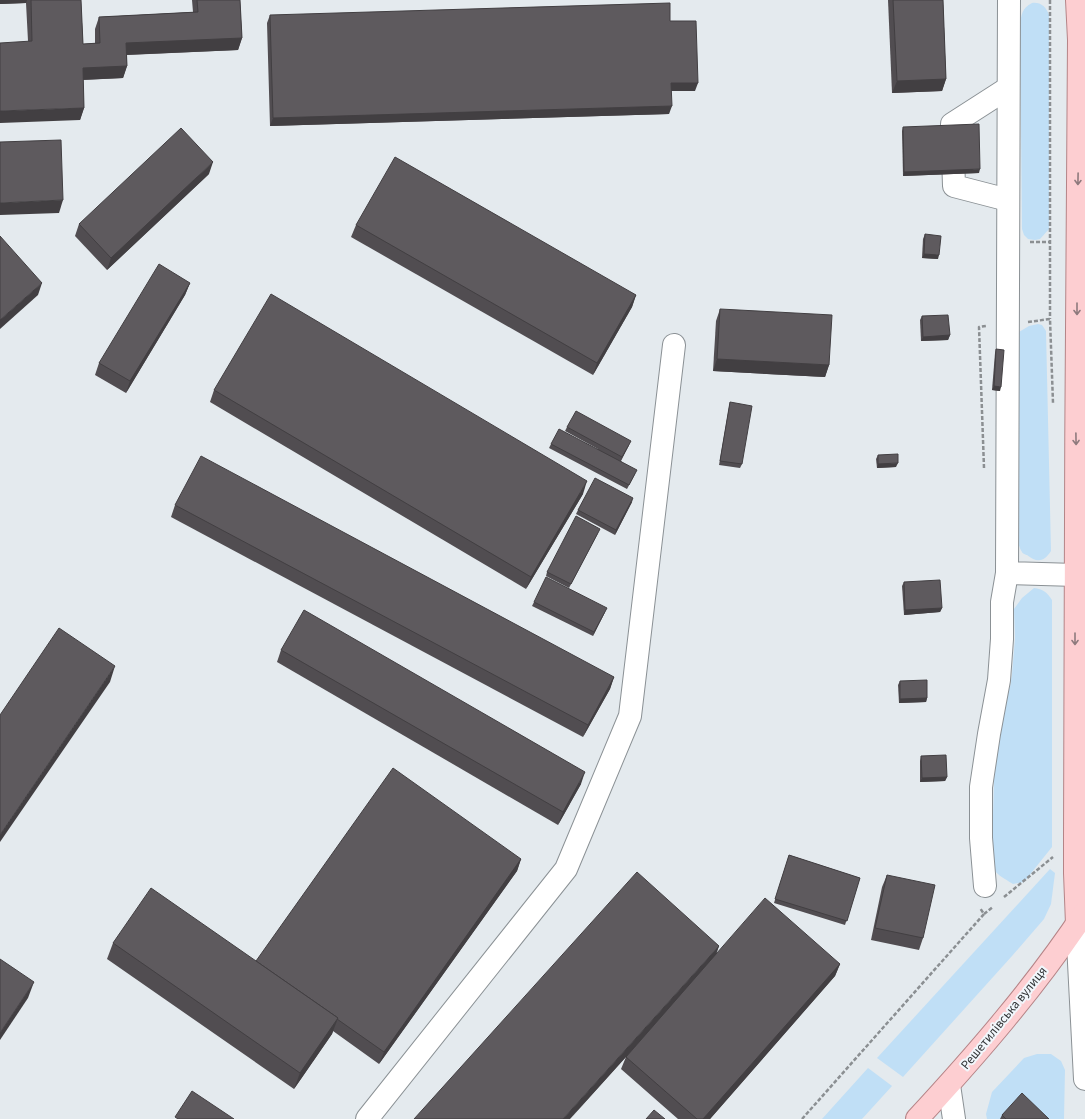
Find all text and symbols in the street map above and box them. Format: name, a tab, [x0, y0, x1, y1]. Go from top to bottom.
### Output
one-way arrow	[1074, 172, 1082, 185]
one-way arrow	[1073, 302, 1081, 315]
one-way arrow	[1072, 432, 1080, 445]
one-way arrow	[1071, 632, 1079, 645]
street label: Решетилівська вулиця	[957, 963, 1051, 1073]

